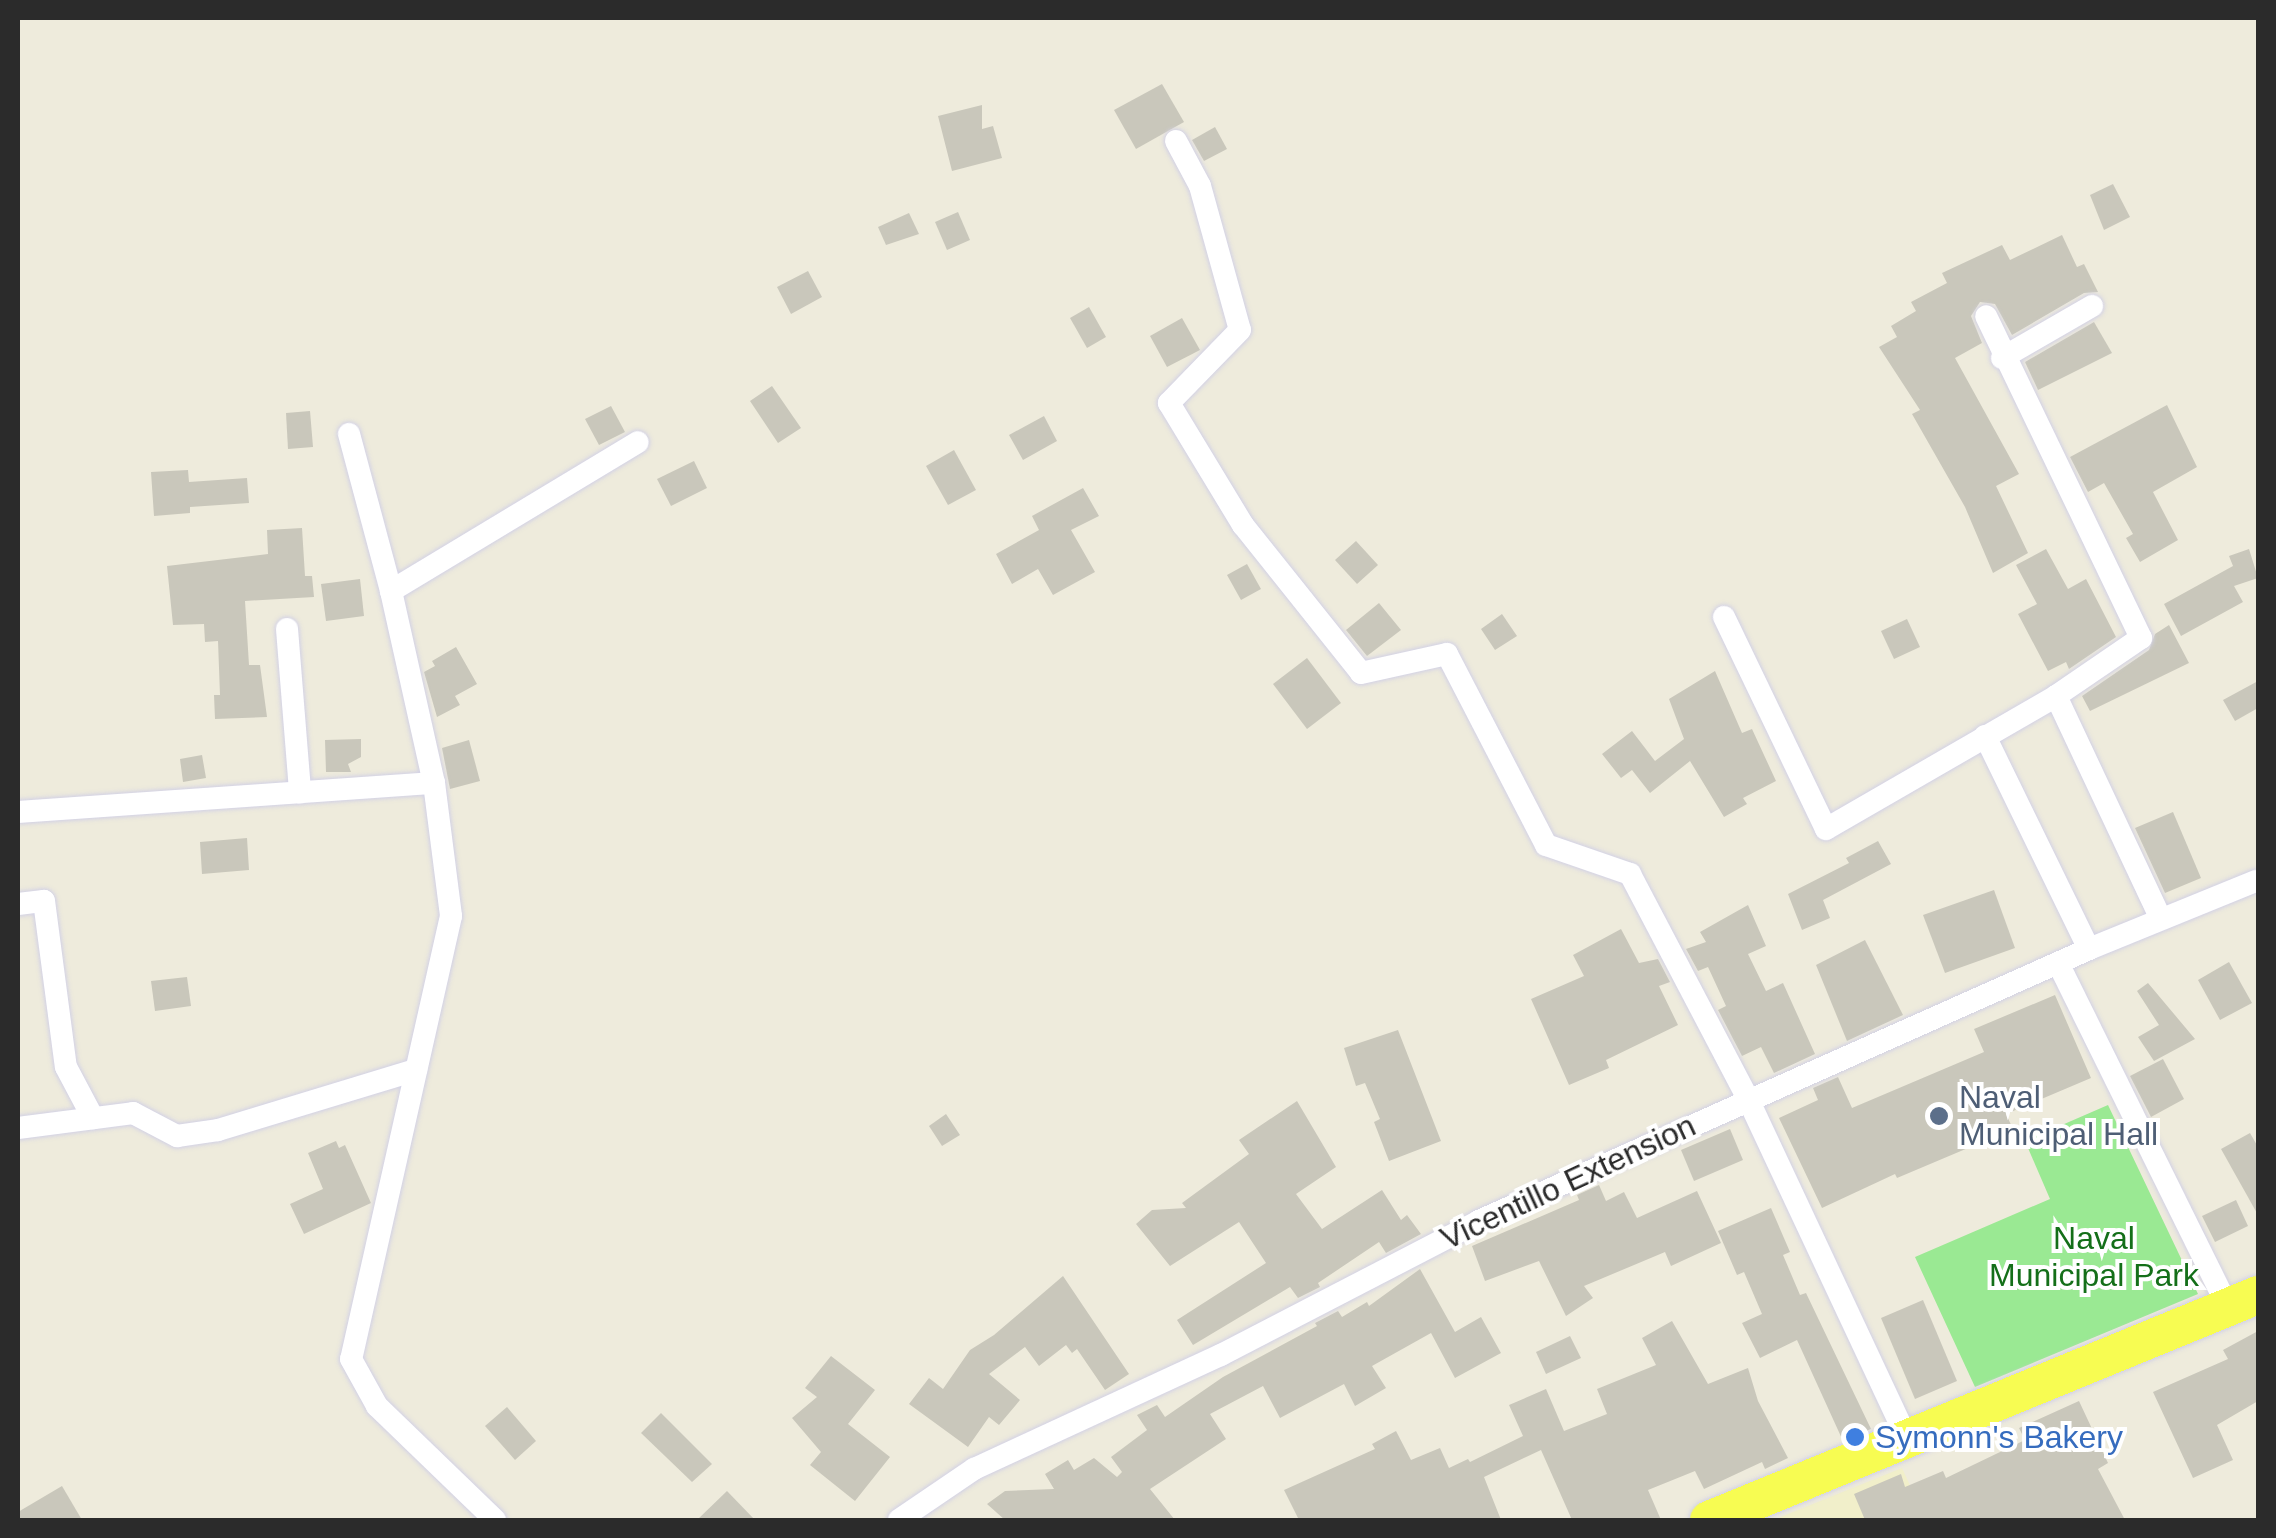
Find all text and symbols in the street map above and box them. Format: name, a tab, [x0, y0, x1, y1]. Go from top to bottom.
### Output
place label: Naval Municipal Hall	[1959, 1079, 2158, 1154]
marker: Naval Municipal Hall	[1928, 1105, 1950, 1127]
street label: Vicentillo Extension	[1434, 1106, 1702, 1258]
park label: Naval Municipal Park	[1989, 1220, 2199, 1295]
place label: Symonn's Bakery	[1875, 1418, 2123, 1456]
marker: Symonn's Bakery	[1844, 1426, 1866, 1448]

